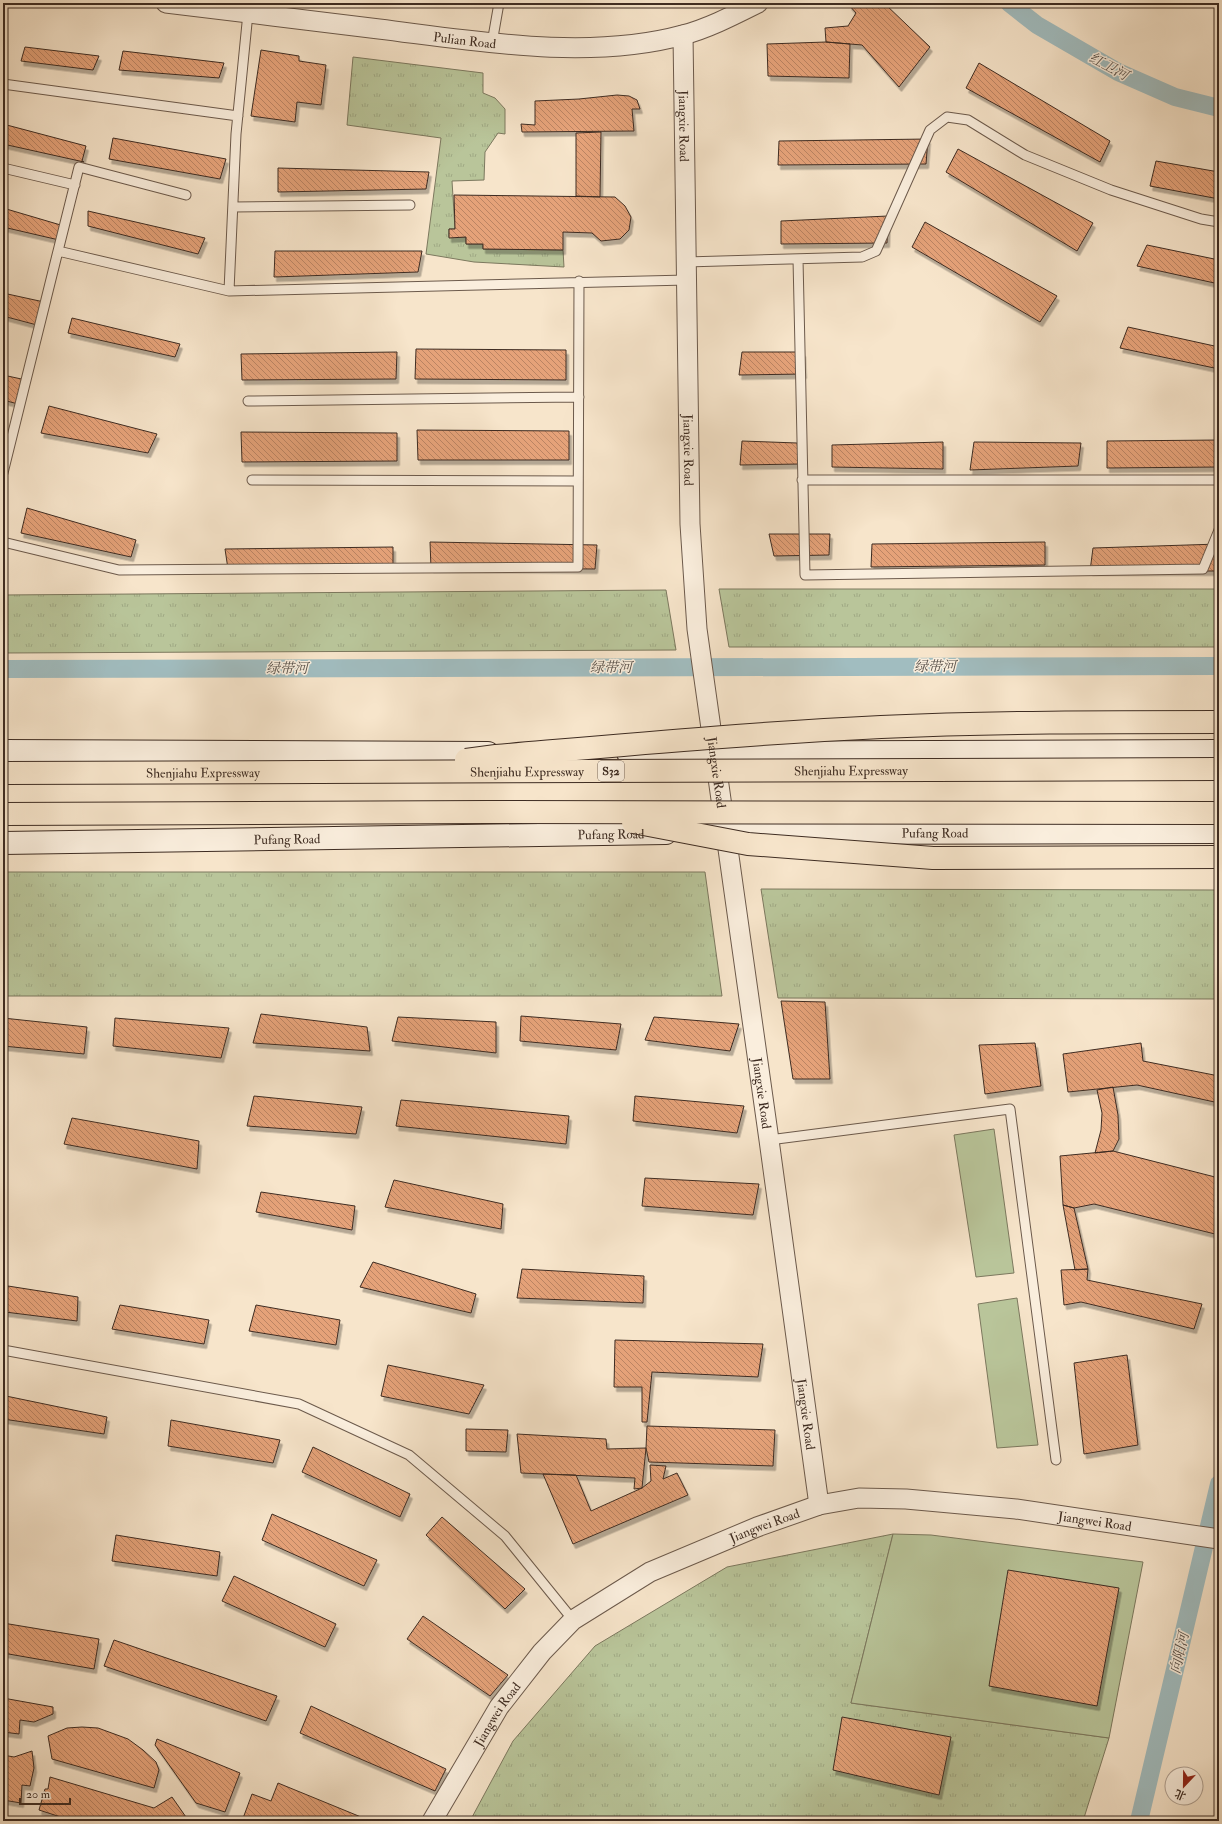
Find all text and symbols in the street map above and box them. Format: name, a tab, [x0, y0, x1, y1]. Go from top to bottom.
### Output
street label: Pulian Road	[432, 29, 497, 52]
water label: 红卫河	[1086, 49, 1134, 85]
street label: Jiangxie Road	[675, 89, 692, 163]
street label: Jiangxie Road	[679, 413, 696, 487]
water label: 绿带河	[914, 658, 959, 675]
water label: 绿带河	[590, 659, 635, 676]
water label: 绿带河	[266, 660, 311, 677]
street label: Jiangxie Road	[703, 735, 729, 810]
road number: S32	[598, 761, 624, 781]
street label: Shenjiahu Expressway	[794, 763, 908, 780]
street label: Shenjiahu Expressway	[470, 764, 584, 781]
street label: Shenjiahu Expressway	[146, 765, 260, 782]
street label: Pufang Road	[901, 825, 969, 842]
street label: Pufang Road	[577, 826, 645, 843]
street label: Pufang Road	[253, 831, 321, 848]
street label: Jiangxie Road	[748, 1056, 774, 1130]
street label: Jiangxie Road	[793, 1377, 818, 1451]
street label: Jiangwei Road	[726, 1505, 803, 1547]
street label: Jiangwei Road	[1056, 1508, 1133, 1535]
water label: 向阳河	[1166, 1628, 1193, 1675]
street label: Jiangwei Road	[470, 1679, 525, 1751]
north arrow	[1164, 1766, 1204, 1806]
scale bar	[20, 1780, 70, 1806]
text: 20 m	[26, 1787, 51, 1802]
text: 北	[1173, 1787, 1188, 1803]

